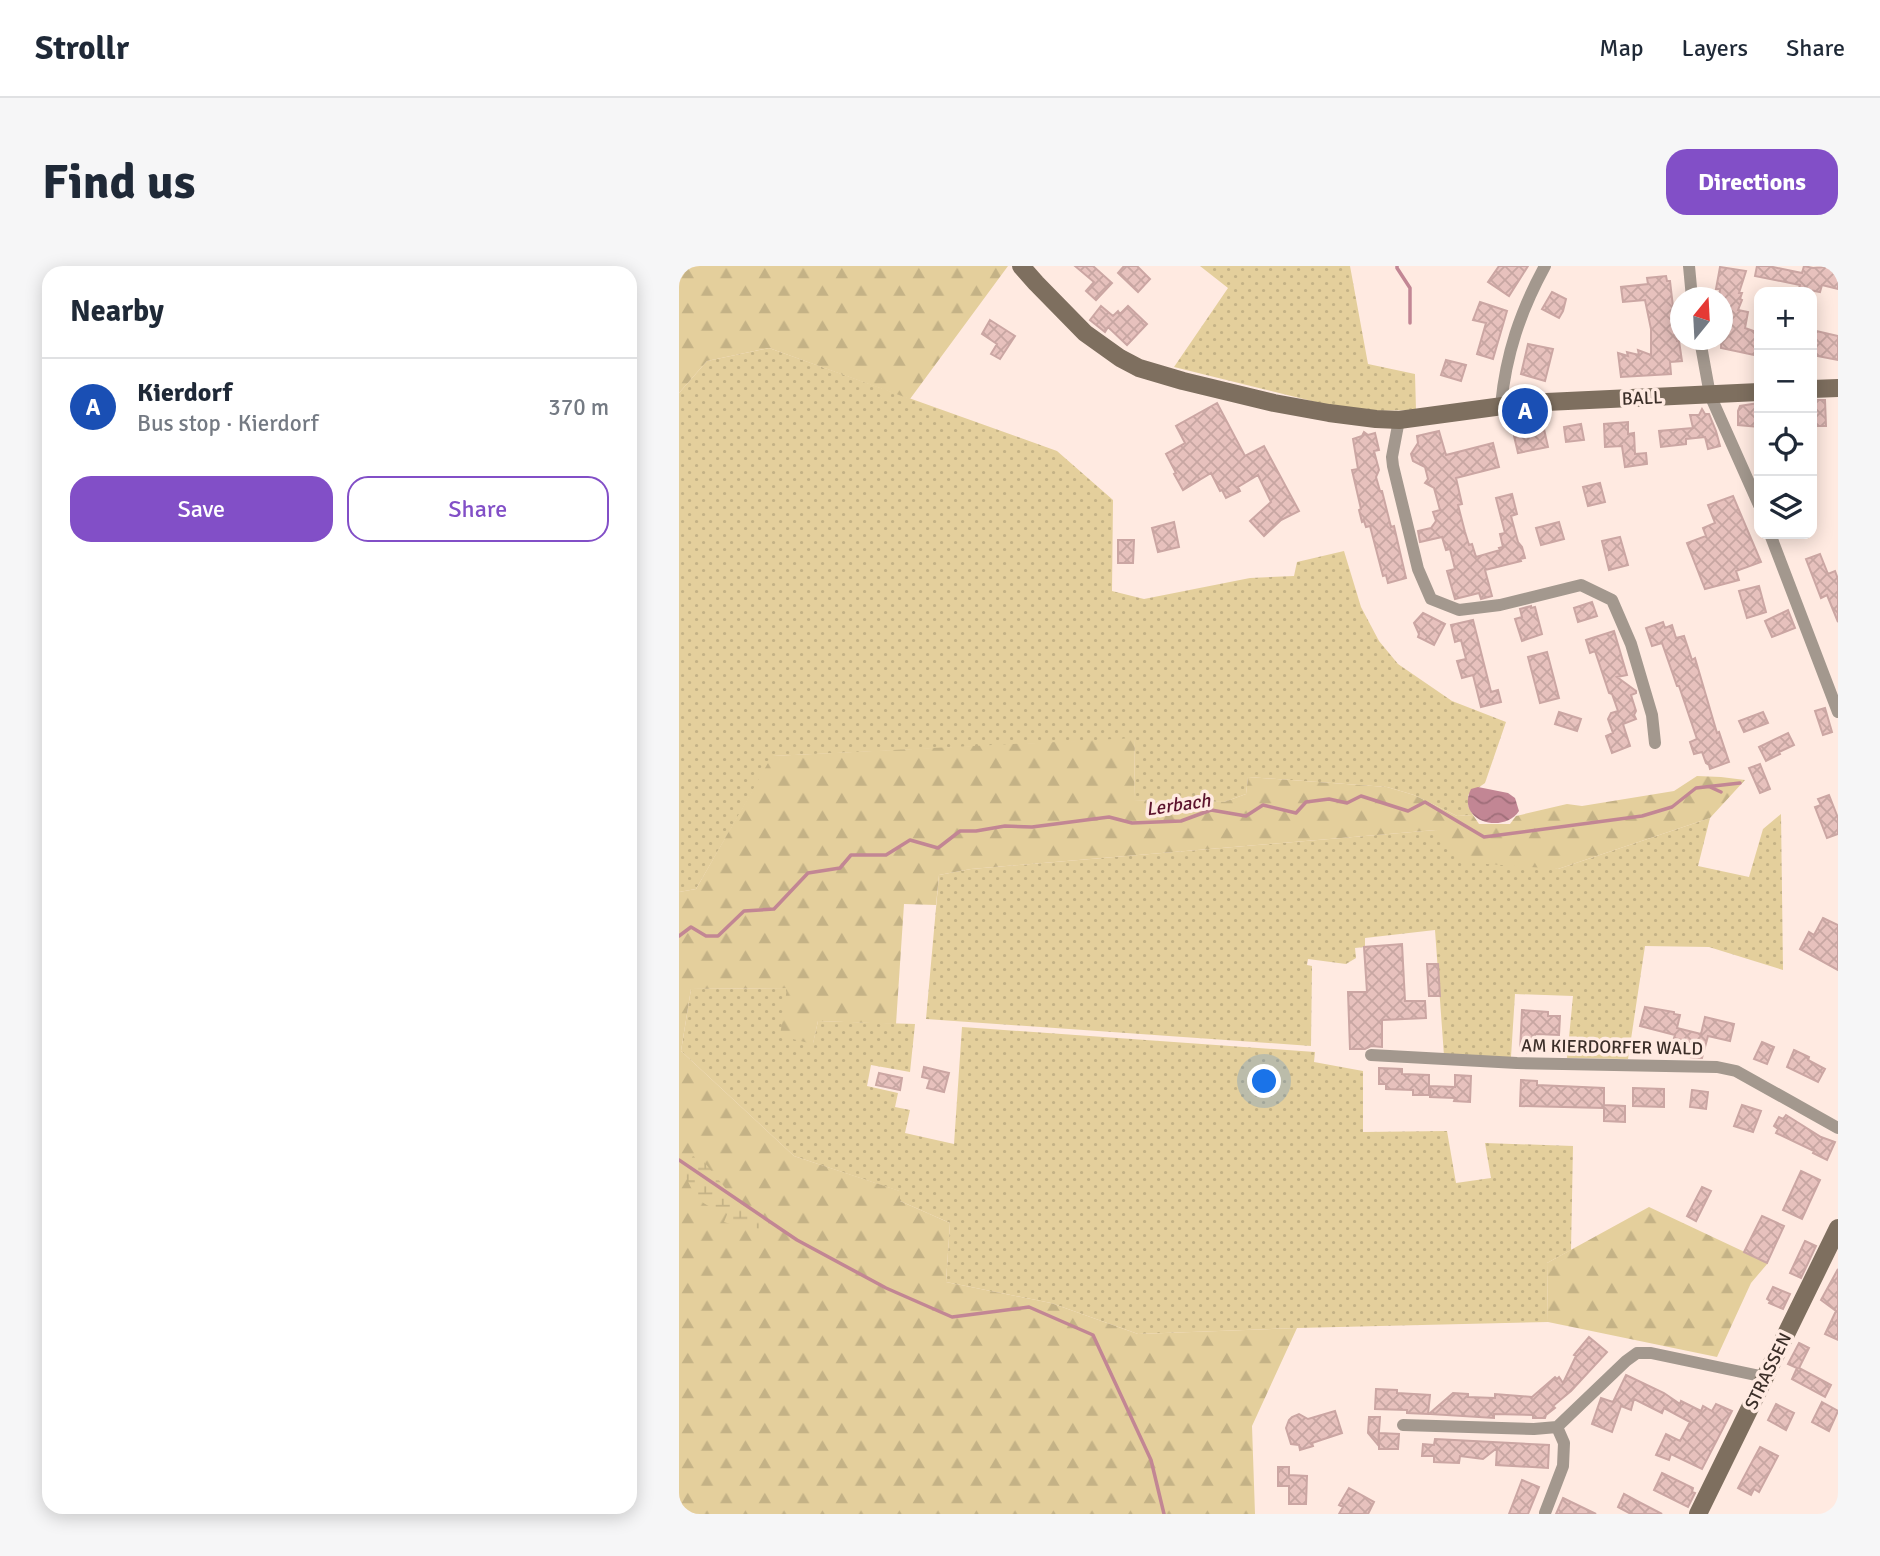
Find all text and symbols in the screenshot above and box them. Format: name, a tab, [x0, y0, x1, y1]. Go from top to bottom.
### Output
text: Strollr	[35, 28, 129, 69]
text: Map	[1599, 33, 1644, 63]
text: Layers	[1682, 33, 1748, 63]
text: Share	[1786, 33, 1845, 63]
button: Directions	[1666, 149, 1838, 215]
text: Find us	[42, 152, 195, 212]
north arrow	[1670, 287, 1733, 350]
map controls	[1754, 287, 1817, 539]
button: +	[1754, 287, 1817, 350]
text: Nearby	[70, 293, 164, 330]
button: −	[1754, 350, 1817, 413]
text: Kierdorf	[137, 377, 232, 409]
pin: A	[1502, 385, 1548, 437]
street label: BALL	[1621, 386, 1663, 410]
text: A	[86, 393, 100, 422]
text: 370 m	[548, 393, 609, 422]
text: Bus stop · Kierdorf	[137, 409, 319, 438]
button: locate	[1754, 413, 1817, 476]
button: Save	[70, 476, 333, 542]
button: Share	[347, 476, 609, 542]
button: layers	[1754, 476, 1817, 539]
water label: Lerbach	[1144, 789, 1213, 821]
street label: AM KIERDORFER WALD	[1521, 1034, 1703, 1060]
your location	[1247, 1064, 1281, 1098]
street label: STRASSEN	[1740, 1329, 1796, 1413]

